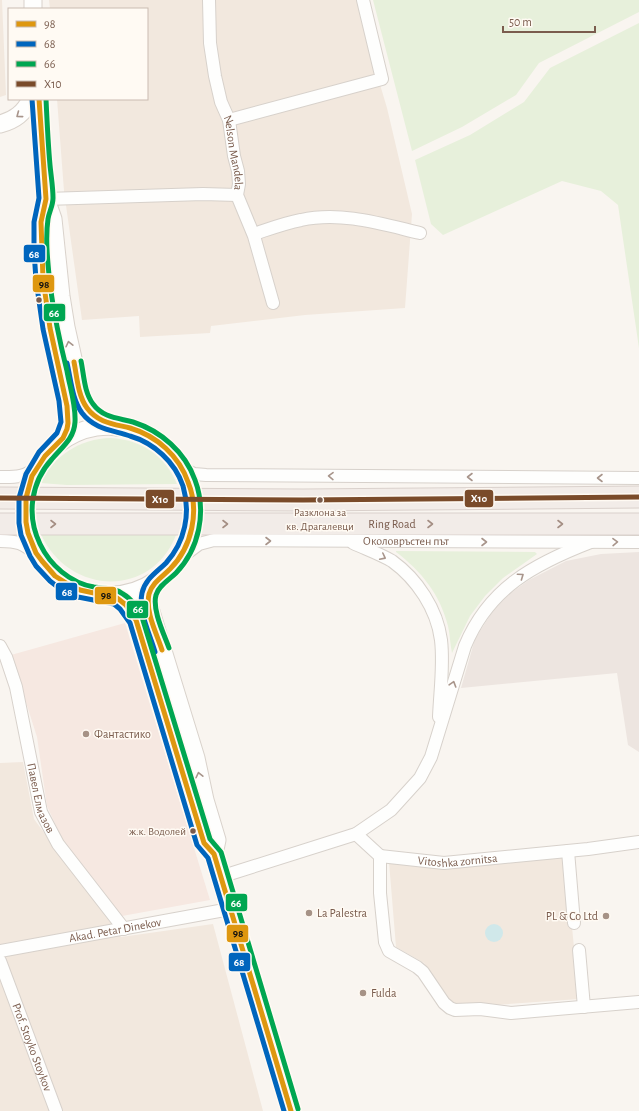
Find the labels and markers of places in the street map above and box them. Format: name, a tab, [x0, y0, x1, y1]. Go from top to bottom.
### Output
unlabelled marker	[34, 295, 44, 305]
marker: Разклона за кв. Драгалевци	[315, 495, 325, 505]
place label: Разклона за кв. Драгалевци	[286, 507, 354, 532]
place label: Фантастико	[94, 728, 151, 740]
marker: Фантастико	[81, 729, 91, 739]
place label: ж.к. Водолей	[129, 826, 186, 837]
marker: ж.к. Водолей	[188, 826, 198, 836]
place label: La Palestra	[317, 907, 368, 919]
marker: La Palestra	[304, 908, 314, 918]
place label: PL & Co Ltd	[546, 910, 598, 922]
marker: PL & Co Ltd	[601, 911, 611, 921]
place label: Fulda	[371, 987, 397, 999]
marker: Fulda	[358, 988, 368, 998]

